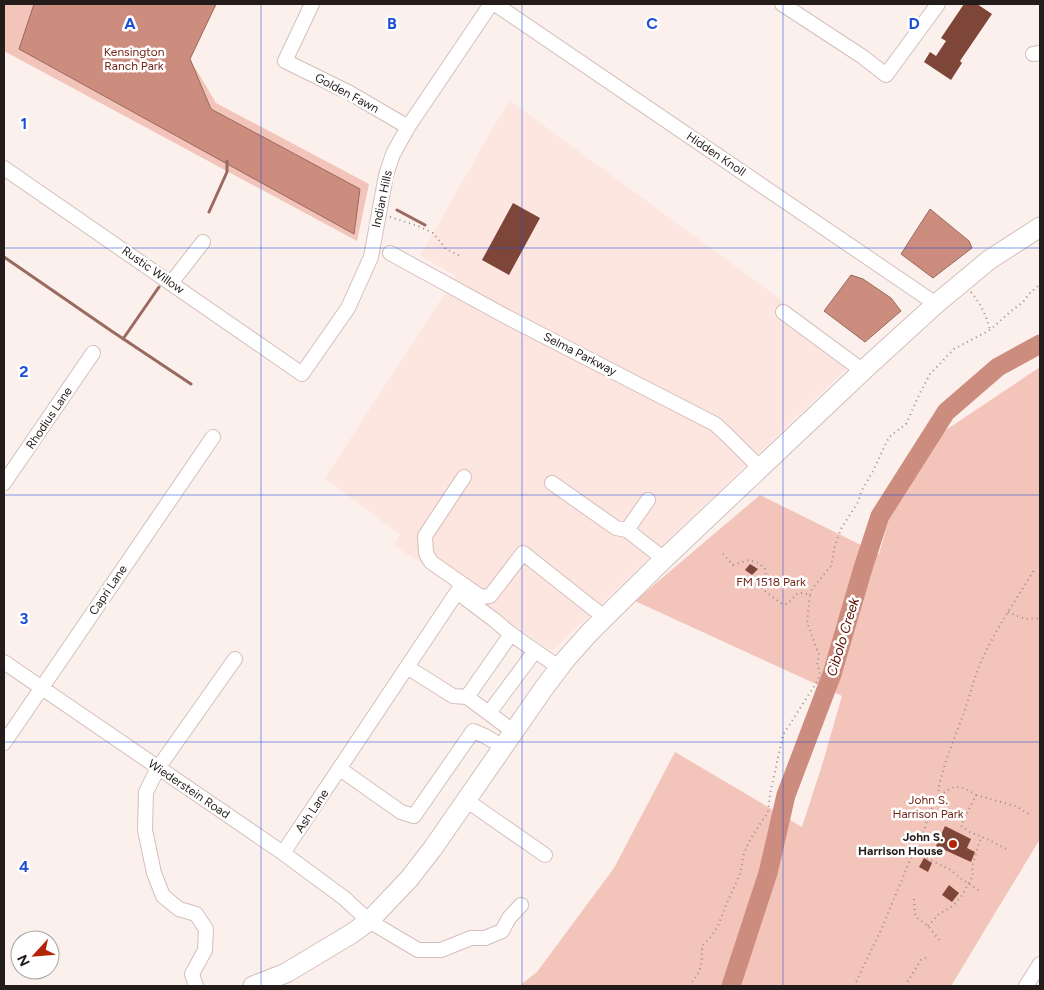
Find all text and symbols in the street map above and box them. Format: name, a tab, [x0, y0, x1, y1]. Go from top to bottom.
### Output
text: A	[124, 14, 136, 33]
text: B	[387, 14, 397, 33]
text: C	[646, 14, 658, 33]
text: D	[908, 14, 920, 33]
park label: Kensington Ranch Park	[104, 45, 165, 73]
street label: Golden Fawn	[313, 70, 382, 116]
text: 1	[21, 114, 27, 133]
street label: Hidden Knoll	[684, 129, 748, 179]
street label: Indian Hills	[369, 169, 395, 229]
street label: Rustic Willow	[119, 244, 187, 297]
street label: Selma Parkway	[541, 330, 620, 379]
text: 2	[19, 362, 29, 381]
street label: Rhodius Lane	[23, 384, 75, 452]
street label: Capri Lane	[86, 562, 130, 618]
park label: FM 1518 Park	[736, 575, 806, 589]
water label: Cibolo Creek	[823, 594, 863, 678]
text: 3	[20, 609, 29, 628]
street label: Wiederstein Road	[146, 757, 232, 821]
street label: Ash Lane	[293, 786, 332, 835]
park label: John S. Harrison Park	[892, 793, 964, 821]
place label: John S. Harrison House	[858, 830, 943, 858]
marker: John S. Harrison House	[947, 838, 959, 850]
text: 4	[19, 857, 29, 876]
north arrow	[10, 930, 60, 980]
text: N	[14, 952, 34, 969]

